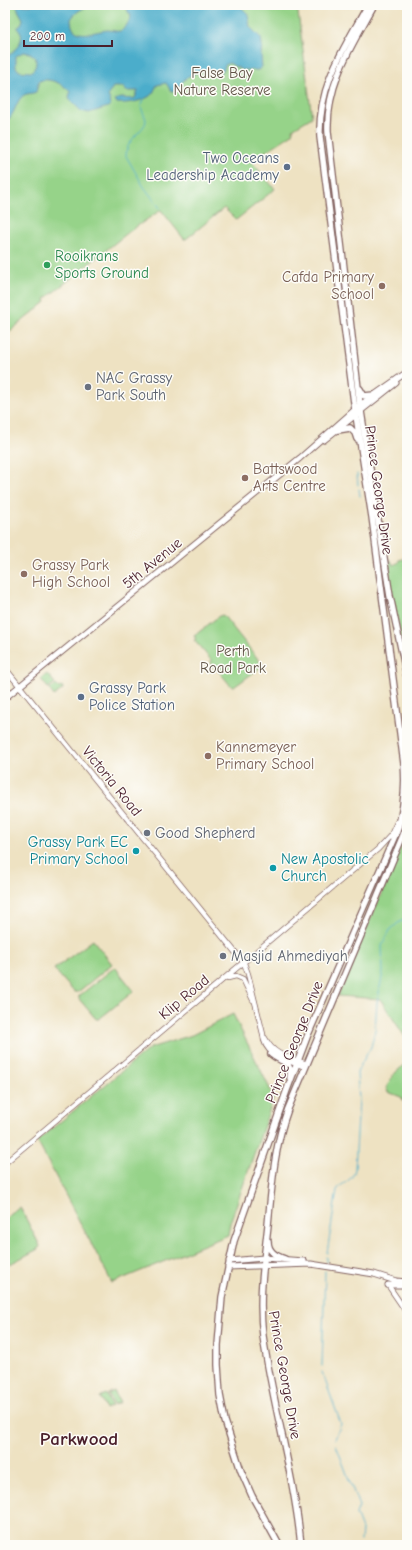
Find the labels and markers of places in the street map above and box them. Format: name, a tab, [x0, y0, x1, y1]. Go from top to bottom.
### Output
place label: Two Oceans Leadership Academy	[146, 149, 279, 184]
marker: Two Oceans Leadership Academy	[282, 162, 292, 172]
place label: Rooikrans Sports Ground	[55, 247, 149, 282]
marker: Rooikrans Sports Ground	[42, 260, 52, 270]
place label: Cafda Primary School	[282, 268, 374, 303]
marker: Cafda Primary School	[377, 281, 387, 291]
place label: NAC Grassy Park South	[96, 369, 172, 404]
marker: NAC Grassy Park South	[83, 382, 93, 392]
place label: Battswood Arts Centre	[253, 460, 326, 495]
marker: Battswood Arts Centre	[240, 473, 250, 483]
place label: Grassy Park High School	[32, 556, 110, 591]
marker: Grassy Park High School	[19, 569, 29, 579]
place label: Grassy Park Police Station	[89, 679, 175, 714]
marker: Grassy Park Police Station	[76, 692, 86, 702]
place label: Kannemeyer Primary School	[216, 738, 314, 773]
marker: Kannemeyer Primary School	[203, 751, 213, 761]
place label: Good Shepherd	[155, 824, 255, 842]
marker: Good Shepherd	[142, 828, 152, 838]
place label: Grassy Park EC Primary School	[28, 833, 128, 868]
marker: Grassy Park EC Primary School	[131, 846, 141, 856]
place label: New Apostolic Church	[281, 850, 369, 885]
marker: New Apostolic Church	[268, 863, 278, 873]
place label: Masjid Ahmediyah	[231, 947, 348, 965]
marker: Masjid Ahmediyah	[218, 951, 228, 961]

